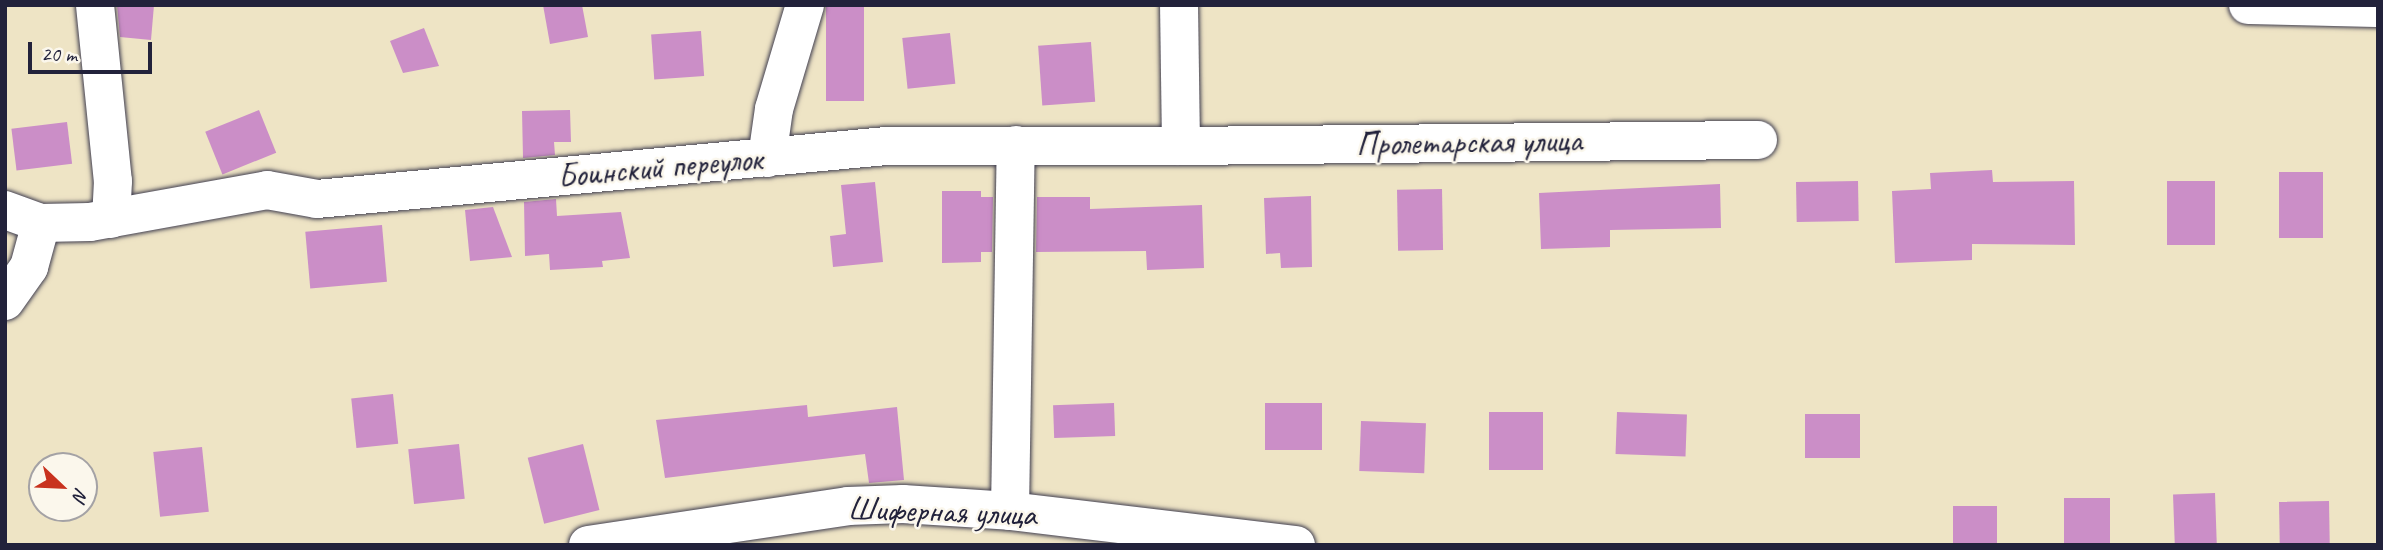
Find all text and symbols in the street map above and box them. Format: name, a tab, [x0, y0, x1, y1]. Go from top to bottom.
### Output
scale bar	[32, 28, 156, 72]
text: 20 m	[41, 41, 77, 67]
street label: Пролетарская улица	[1355, 121, 1583, 165]
street label: Боинский переулок	[556, 139, 764, 197]
north arrow	[28, 452, 98, 522]
text: N	[67, 484, 94, 505]
street label: Шиферная улица	[846, 489, 1038, 535]

